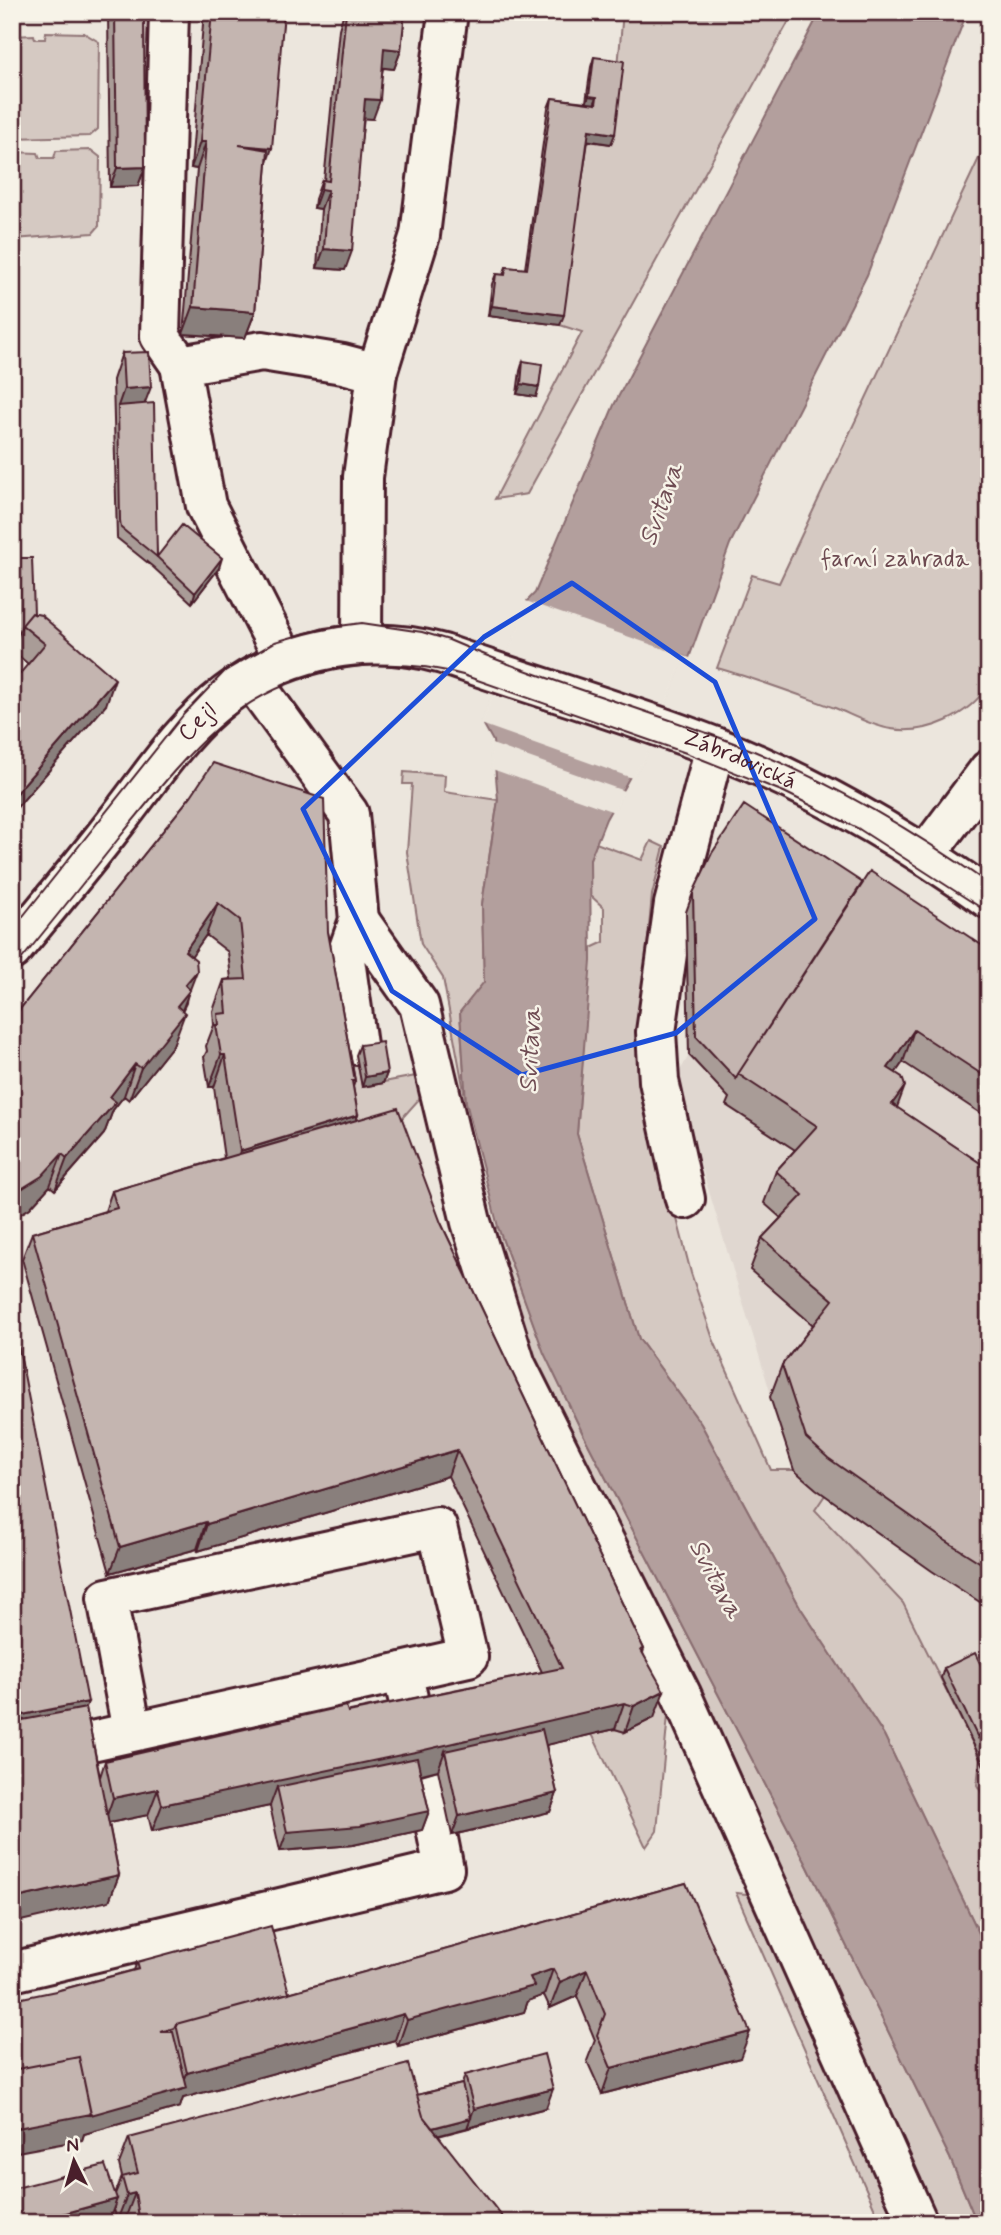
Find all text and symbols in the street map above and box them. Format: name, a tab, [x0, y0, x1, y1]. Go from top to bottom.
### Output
water label: Svitava	[631, 458, 693, 550]
park label: farní zahrada	[821, 544, 970, 575]
street label: Cejl	[172, 696, 223, 748]
street label: Zábrdovická	[677, 722, 802, 798]
water label: Svitava	[512, 1005, 550, 1093]
water label: Svitava	[680, 1533, 751, 1626]
north arrow	[38, 2126, 108, 2196]
text: N	[65, 2133, 80, 2159]

